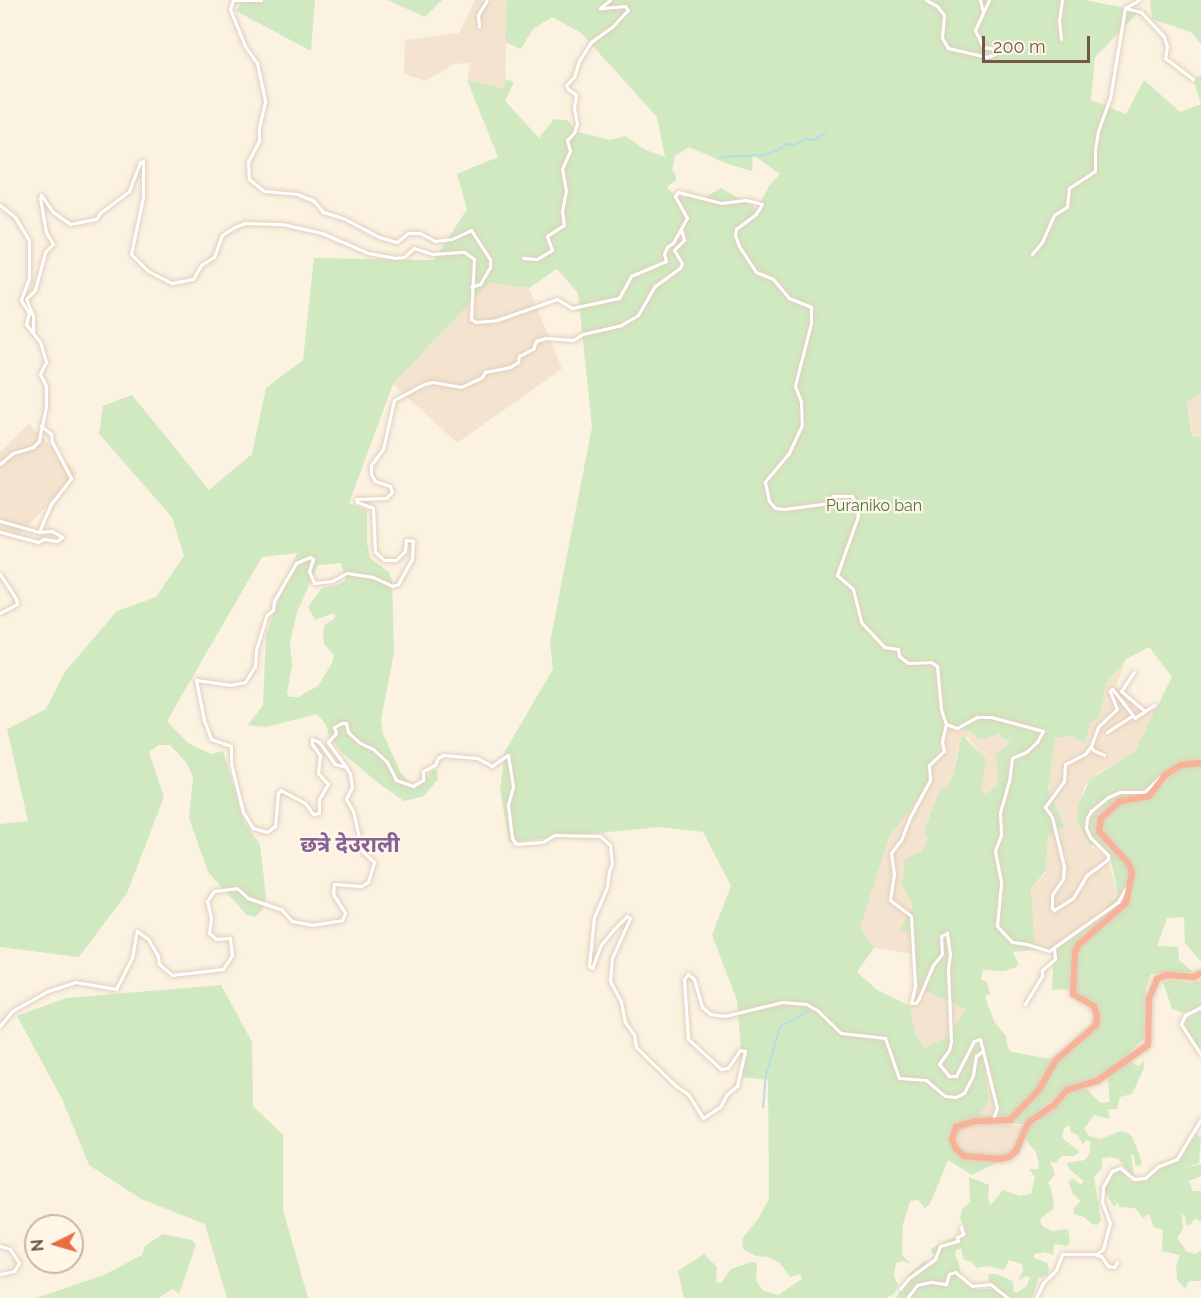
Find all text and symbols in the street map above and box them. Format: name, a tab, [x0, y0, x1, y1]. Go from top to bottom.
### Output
scale bar	[985, 24, 1093, 62]
text: 200 m	[993, 36, 1046, 57]
park label: Puraniko ban	[826, 496, 922, 516]
district label: छत्रे देउराली	[300, 832, 400, 858]
north arrow	[24, 1214, 84, 1274]
text: N	[28, 1239, 48, 1252]

